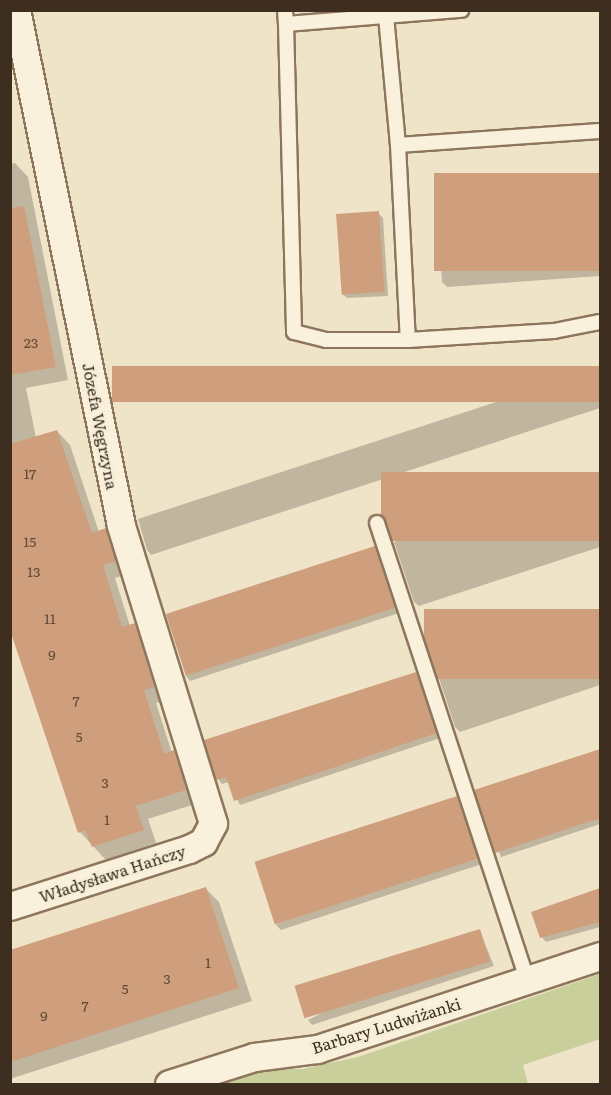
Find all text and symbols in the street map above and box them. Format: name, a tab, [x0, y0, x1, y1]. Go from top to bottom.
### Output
house number: 23	[24, 334, 38, 350]
street label: Józefa Węgrzyna	[79, 361, 123, 491]
house number: 17	[24, 465, 36, 481]
house number: 15	[24, 533, 36, 549]
house number: 13	[27, 563, 41, 579]
house number: 11	[44, 610, 56, 626]
house number: 9	[48, 646, 56, 662]
house number: 7	[72, 692, 80, 708]
house number: 5	[75, 728, 83, 744]
house number: 3	[101, 774, 109, 790]
house number: 1	[104, 811, 110, 827]
street label: Władysława Hańczy	[36, 840, 188, 906]
house number: 1	[205, 954, 211, 970]
house number: 3	[163, 970, 171, 986]
house number: 5	[121, 980, 129, 996]
street label: Barbary Ludwiżanki	[309, 993, 463, 1057]
house number: 7	[81, 997, 89, 1013]
house number: 9	[40, 1007, 48, 1023]

